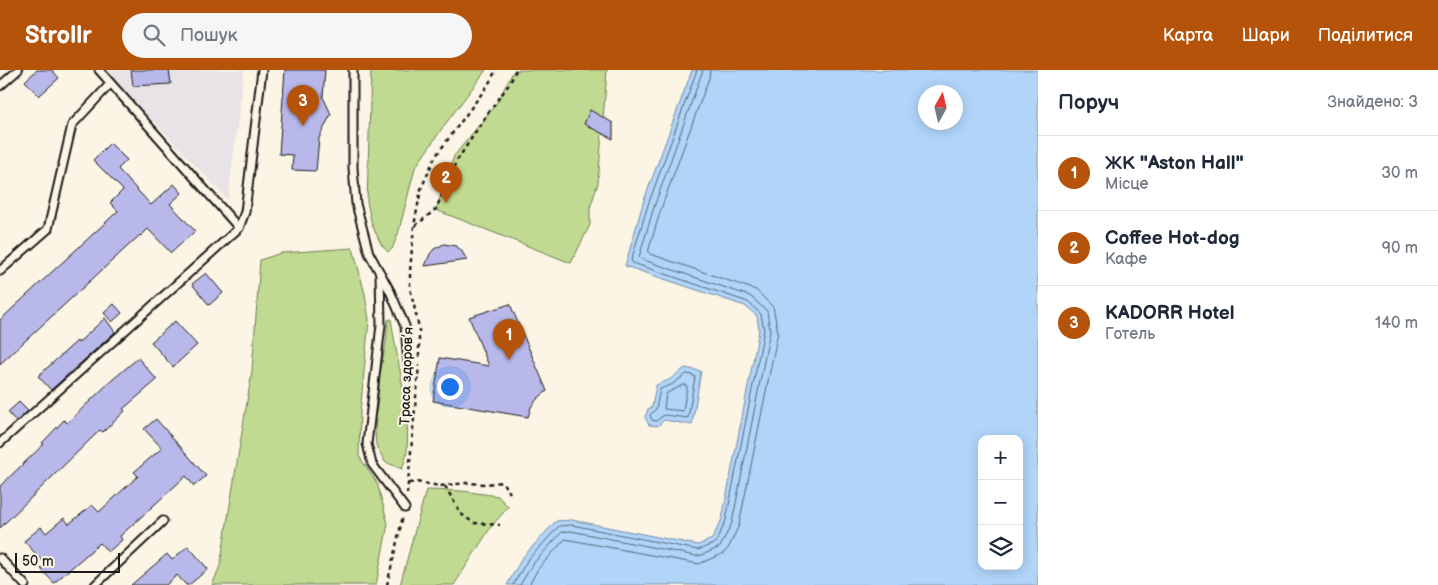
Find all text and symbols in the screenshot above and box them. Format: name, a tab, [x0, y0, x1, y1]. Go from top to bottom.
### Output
search box	[122, 13, 472, 58]
text: Strollr	[25, 21, 92, 50]
icon: search	[140, 21, 168, 49]
text: Пошук	[180, 24, 238, 47]
text: Карта	[1163, 25, 1213, 46]
text: Шари	[1241, 25, 1290, 46]
text: Поділитися	[1318, 25, 1413, 46]
pin: 3	[287, 85, 319, 126]
north arrow	[918, 85, 963, 130]
text: Поруч	[1058, 90, 1119, 115]
text: Знайдено: 3	[1328, 93, 1418, 112]
text: ЖК "Aston Hall"	[1105, 152, 1244, 175]
pin: 2	[430, 162, 462, 203]
text: 1	[1071, 164, 1077, 183]
text: 30 m	[1381, 164, 1418, 183]
text: Місце	[1105, 175, 1149, 194]
text: Coffee Hot-dog	[1105, 227, 1240, 250]
text: 2	[1069, 239, 1079, 258]
text: 90 m	[1382, 239, 1418, 258]
text: Кафе	[1105, 250, 1147, 269]
text: KADORR Hotel	[1105, 302, 1234, 325]
text: 3	[1069, 314, 1079, 333]
text: 140 m	[1375, 314, 1418, 333]
pin: 1	[493, 319, 525, 360]
text: Готель	[1105, 325, 1155, 344]
street label: Траса здоров’я	[396, 326, 417, 426]
your location	[437, 374, 463, 400]
map controls	[978, 435, 1023, 570]
button: +	[978, 435, 1023, 480]
button: −	[978, 480, 1023, 525]
button: layers	[978, 525, 1023, 570]
scale bar	[15, 550, 120, 573]
text: 50 m	[22, 553, 54, 570]

